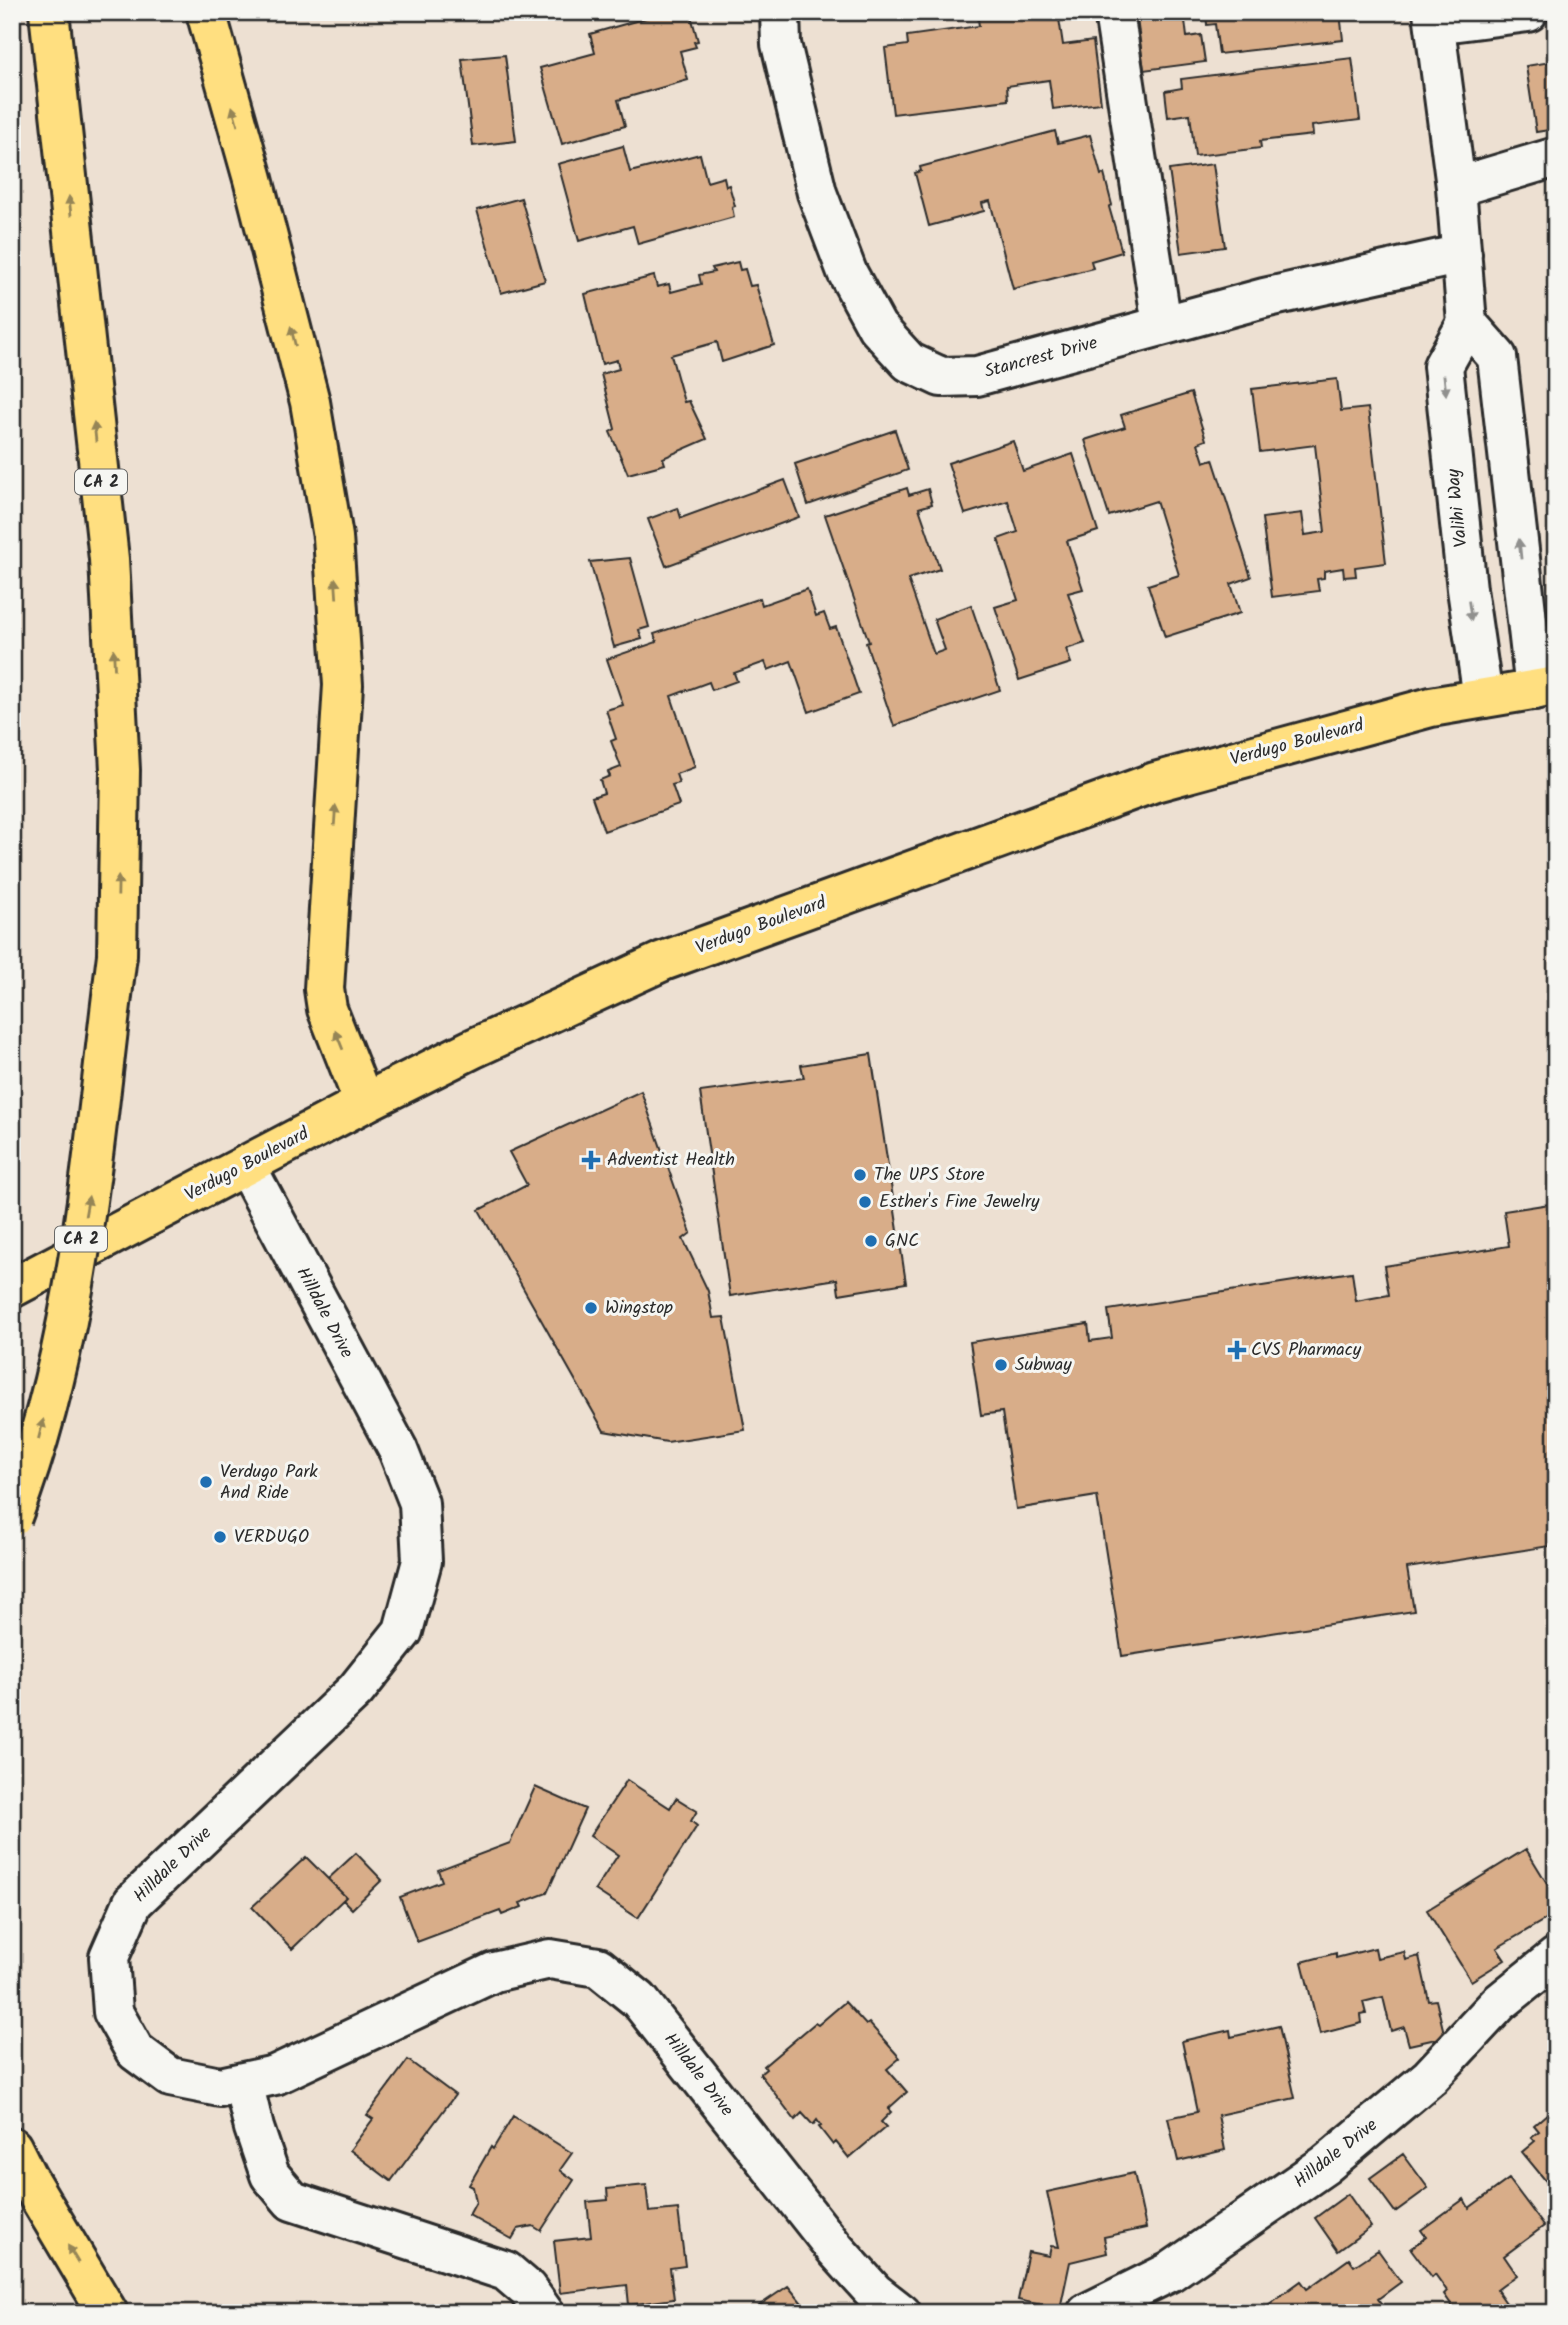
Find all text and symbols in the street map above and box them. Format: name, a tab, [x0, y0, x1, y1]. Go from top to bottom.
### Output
one-way arrow	[229, 105, 240, 127]
one-way arrow	[65, 195, 76, 217]
one-way arrow	[287, 325, 298, 347]
street label: Stancrest Drive	[981, 329, 1101, 387]
one-way arrow	[1439, 374, 1450, 396]
one-way arrow	[90, 421, 101, 443]
street label: Valihi Way	[1439, 467, 1477, 549]
road number: CA 2	[75, 470, 127, 495]
one-way arrow	[1515, 537, 1526, 559]
one-way arrow	[330, 577, 341, 599]
one-way arrow	[1465, 600, 1476, 622]
one-way arrow	[109, 648, 120, 670]
street label: Verdugo Boulevard	[1227, 711, 1368, 775]
one-way arrow	[329, 804, 340, 826]
one-way arrow	[112, 875, 124, 897]
street label: Verdugo Boulevard	[692, 889, 831, 963]
one-way arrow	[333, 1029, 344, 1050]
street label: Verdugo Boulevard	[180, 1120, 315, 1210]
place label: Adventist Health	[607, 1146, 735, 1175]
marker: Adventist Health	[581, 1150, 601, 1170]
place label: The UPS Store	[874, 1161, 985, 1190]
marker: The UPS Store	[852, 1167, 868, 1183]
place label: Esther's Fine Jewelry	[879, 1188, 1040, 1217]
marker: Esther's Fine Jewelry	[857, 1194, 873, 1210]
one-way arrow	[82, 1195, 93, 1217]
road number: CA 2	[55, 1226, 107, 1252]
place label: GNC	[885, 1227, 919, 1256]
marker: GNC	[863, 1233, 879, 1249]
street label: Hilldale Drive	[288, 1262, 360, 1364]
place label: Wingstop	[605, 1294, 673, 1323]
marker: Wingstop	[583, 1300, 599, 1316]
place label: CVS Pharmacy	[1251, 1336, 1362, 1365]
marker: CVS Pharmacy	[1229, 1342, 1245, 1358]
place label: Subway	[1015, 1351, 1072, 1380]
marker: Subway	[993, 1357, 1009, 1373]
one-way arrow	[36, 1418, 47, 1440]
place label: Verdugo Park And Ride	[220, 1458, 318, 1508]
marker: Verdugo Park And Ride	[198, 1474, 214, 1490]
place label: VERDUGO	[234, 1523, 309, 1552]
marker: VERDUGO	[212, 1529, 228, 1545]
street label: Hilldale Drive	[127, 1820, 219, 1910]
street label: Hilldale Drive	[656, 2027, 740, 2123]
street label: Hilldale Drive	[1288, 2112, 1384, 2196]
one-way arrow	[67, 2244, 79, 2264]

